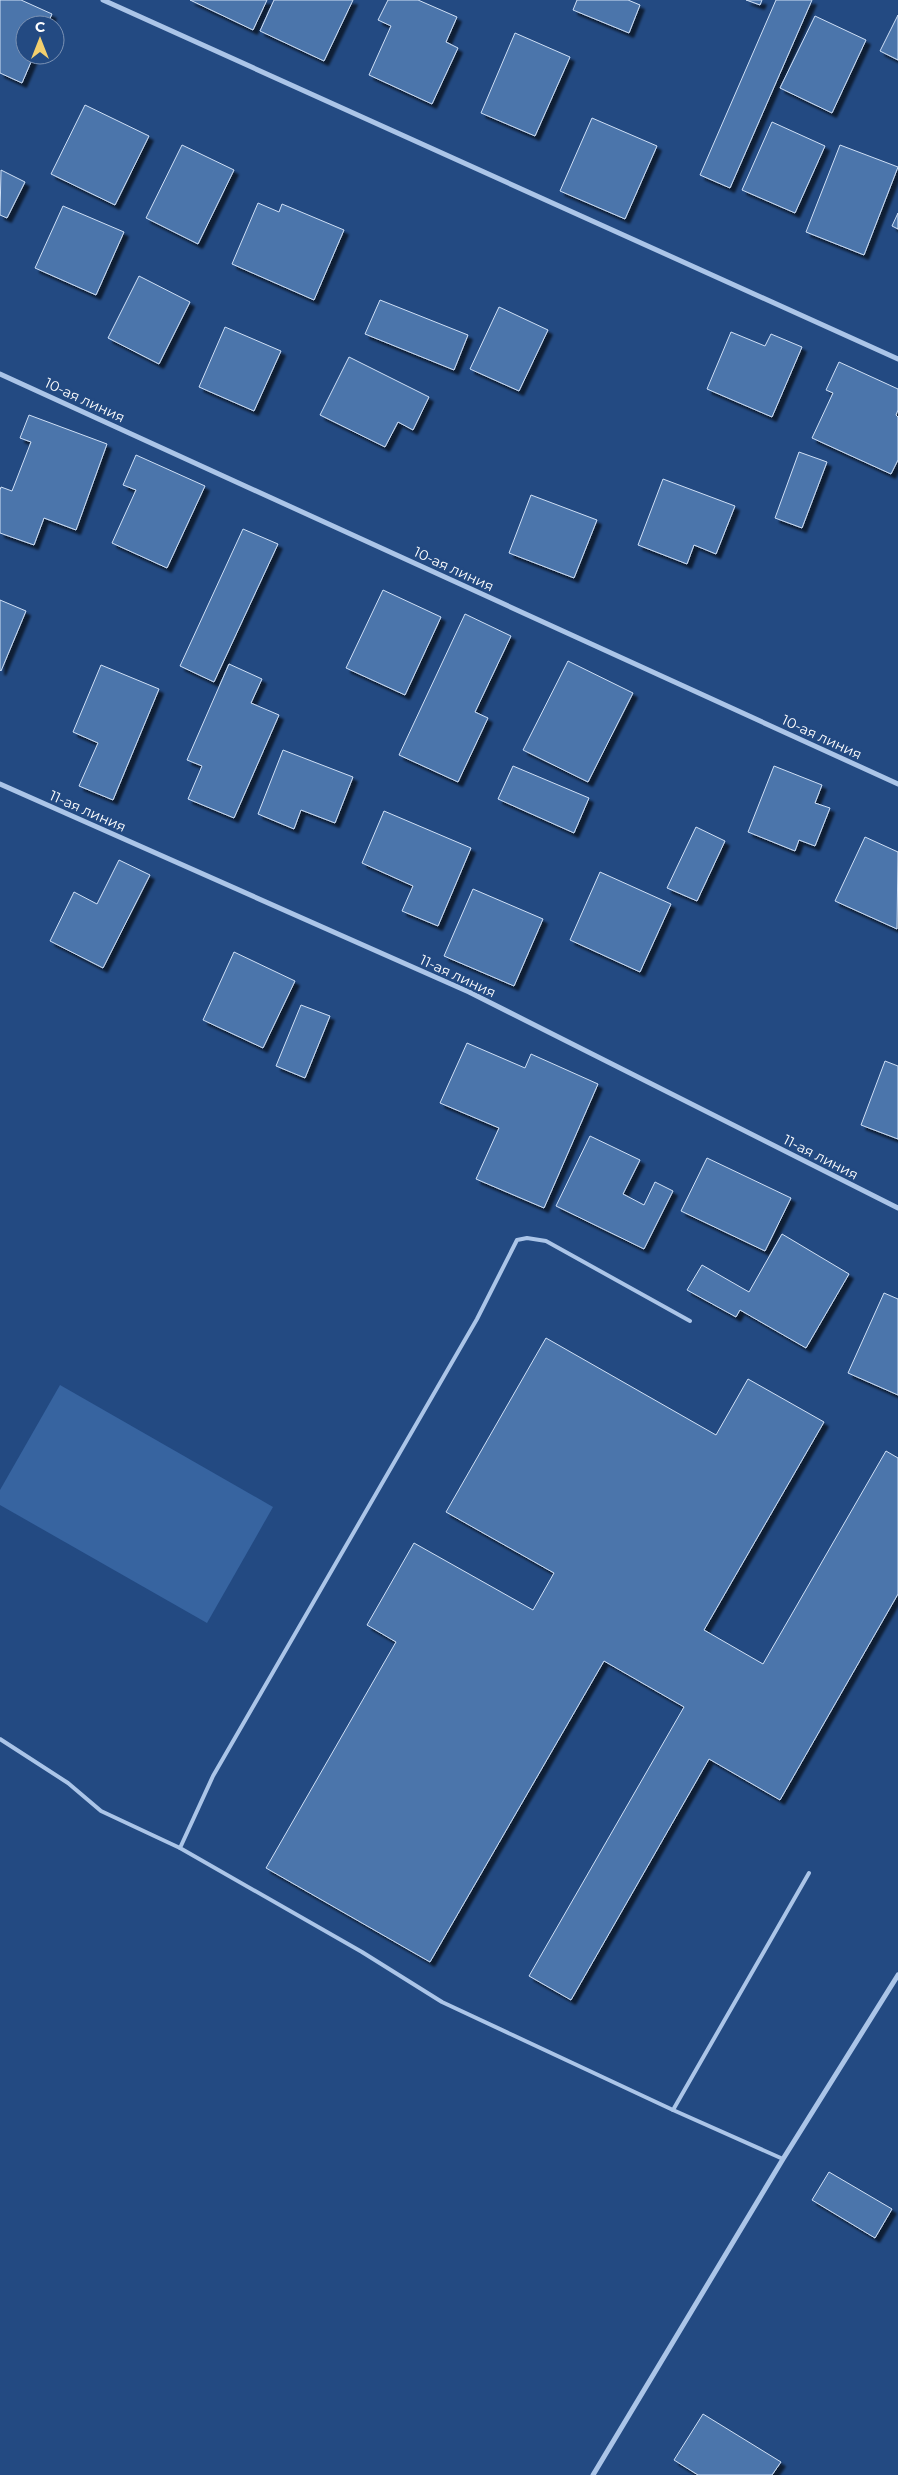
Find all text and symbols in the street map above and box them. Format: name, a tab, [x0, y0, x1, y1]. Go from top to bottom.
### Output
north arrow	[15, 15, 65, 65]
text: С	[35, 18, 45, 36]
street label: 10-ая линия	[42, 374, 128, 426]
street label: 10-ая линия	[411, 543, 497, 595]
street label: 10-ая линия	[779, 711, 865, 763]
street label: 11-ая линия	[47, 786, 129, 836]
street label: 11-ая линия	[417, 951, 499, 1001]
street label: 11-ая линия	[780, 1130, 862, 1184]

